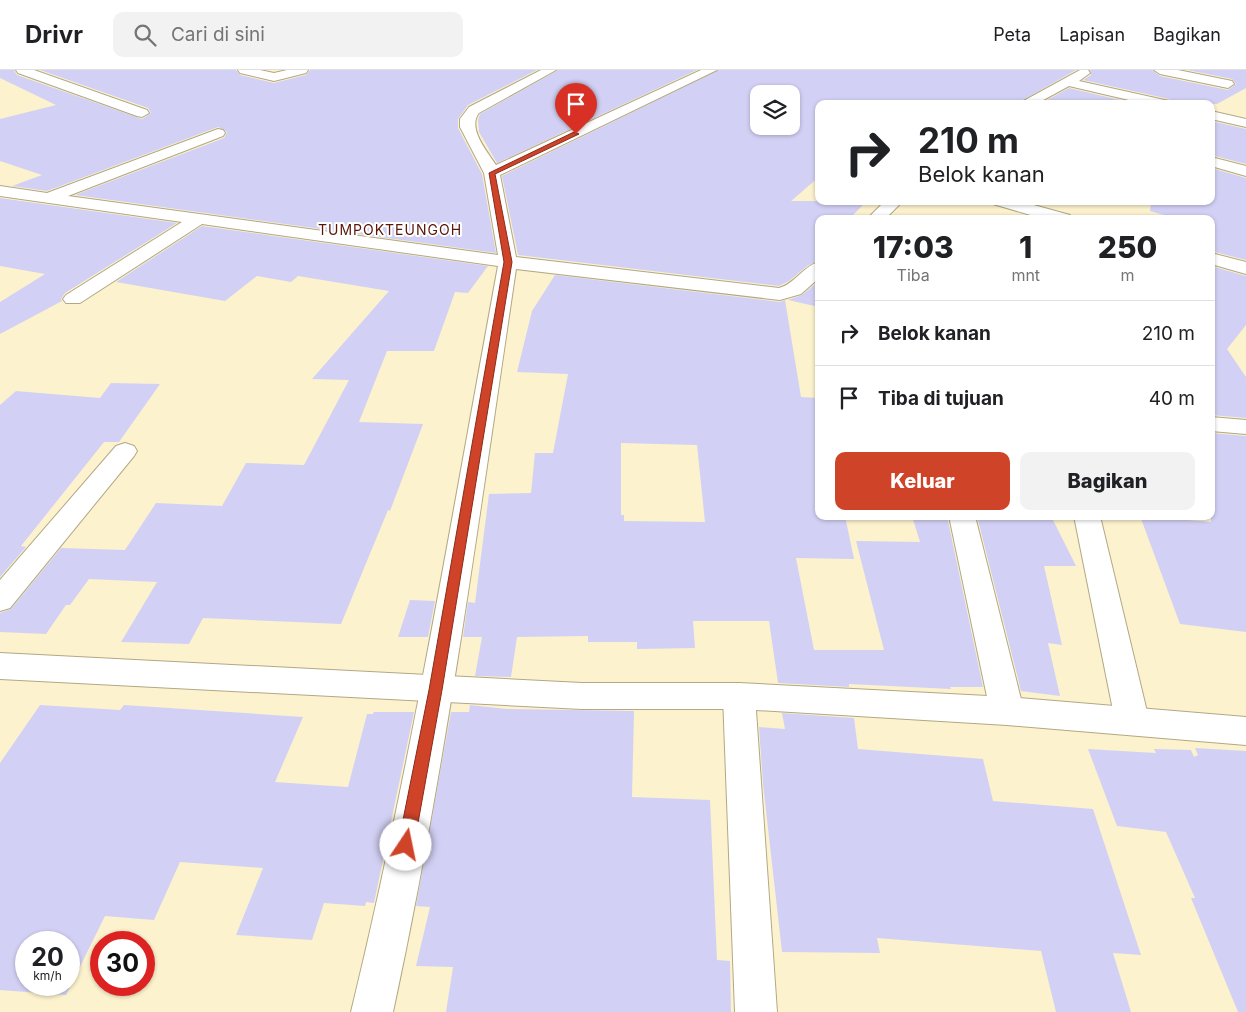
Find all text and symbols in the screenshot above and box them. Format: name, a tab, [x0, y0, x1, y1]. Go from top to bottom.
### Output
search box	[113, 12, 463, 57]
text: Drivr	[25, 20, 83, 49]
icon: search	[131, 21, 159, 49]
text: Cari di sini	[171, 23, 265, 46]
text: Peta	[993, 24, 1031, 45]
text: Lapisan	[1059, 24, 1125, 45]
text: Bagikan	[1153, 24, 1221, 45]
pin	[555, 83, 597, 134]
map controls	[750, 85, 800, 135]
button: layers	[750, 85, 800, 135]
icon: arrive	[562, 90, 590, 118]
text: 210 m	[918, 119, 1019, 161]
icon: right	[835, 120, 900, 185]
text: Belok kanan	[918, 161, 1045, 187]
district label: TUMPOKTEUNGOH	[318, 221, 462, 238]
text: 17:03	[873, 229, 954, 265]
text: 1	[1019, 229, 1032, 265]
text: 250	[1098, 229, 1157, 265]
text: Tiba	[897, 265, 930, 285]
text: mnt	[1011, 265, 1040, 285]
text: m	[1121, 265, 1135, 285]
icon: right	[835, 319, 863, 347]
text: Belok kanan	[878, 322, 991, 345]
text: 210 m	[1142, 322, 1195, 345]
icon: arrive	[835, 384, 863, 412]
text: Tiba di tujuan	[878, 387, 1004, 410]
text: 40 m	[1149, 387, 1195, 410]
button: Keluar	[835, 452, 1010, 510]
button: Bagikan	[1020, 452, 1195, 510]
position arrow	[379, 818, 431, 870]
speed limit sign: 30	[90, 931, 155, 996]
text: 20	[31, 942, 64, 972]
text: km/h	[33, 968, 62, 983]

